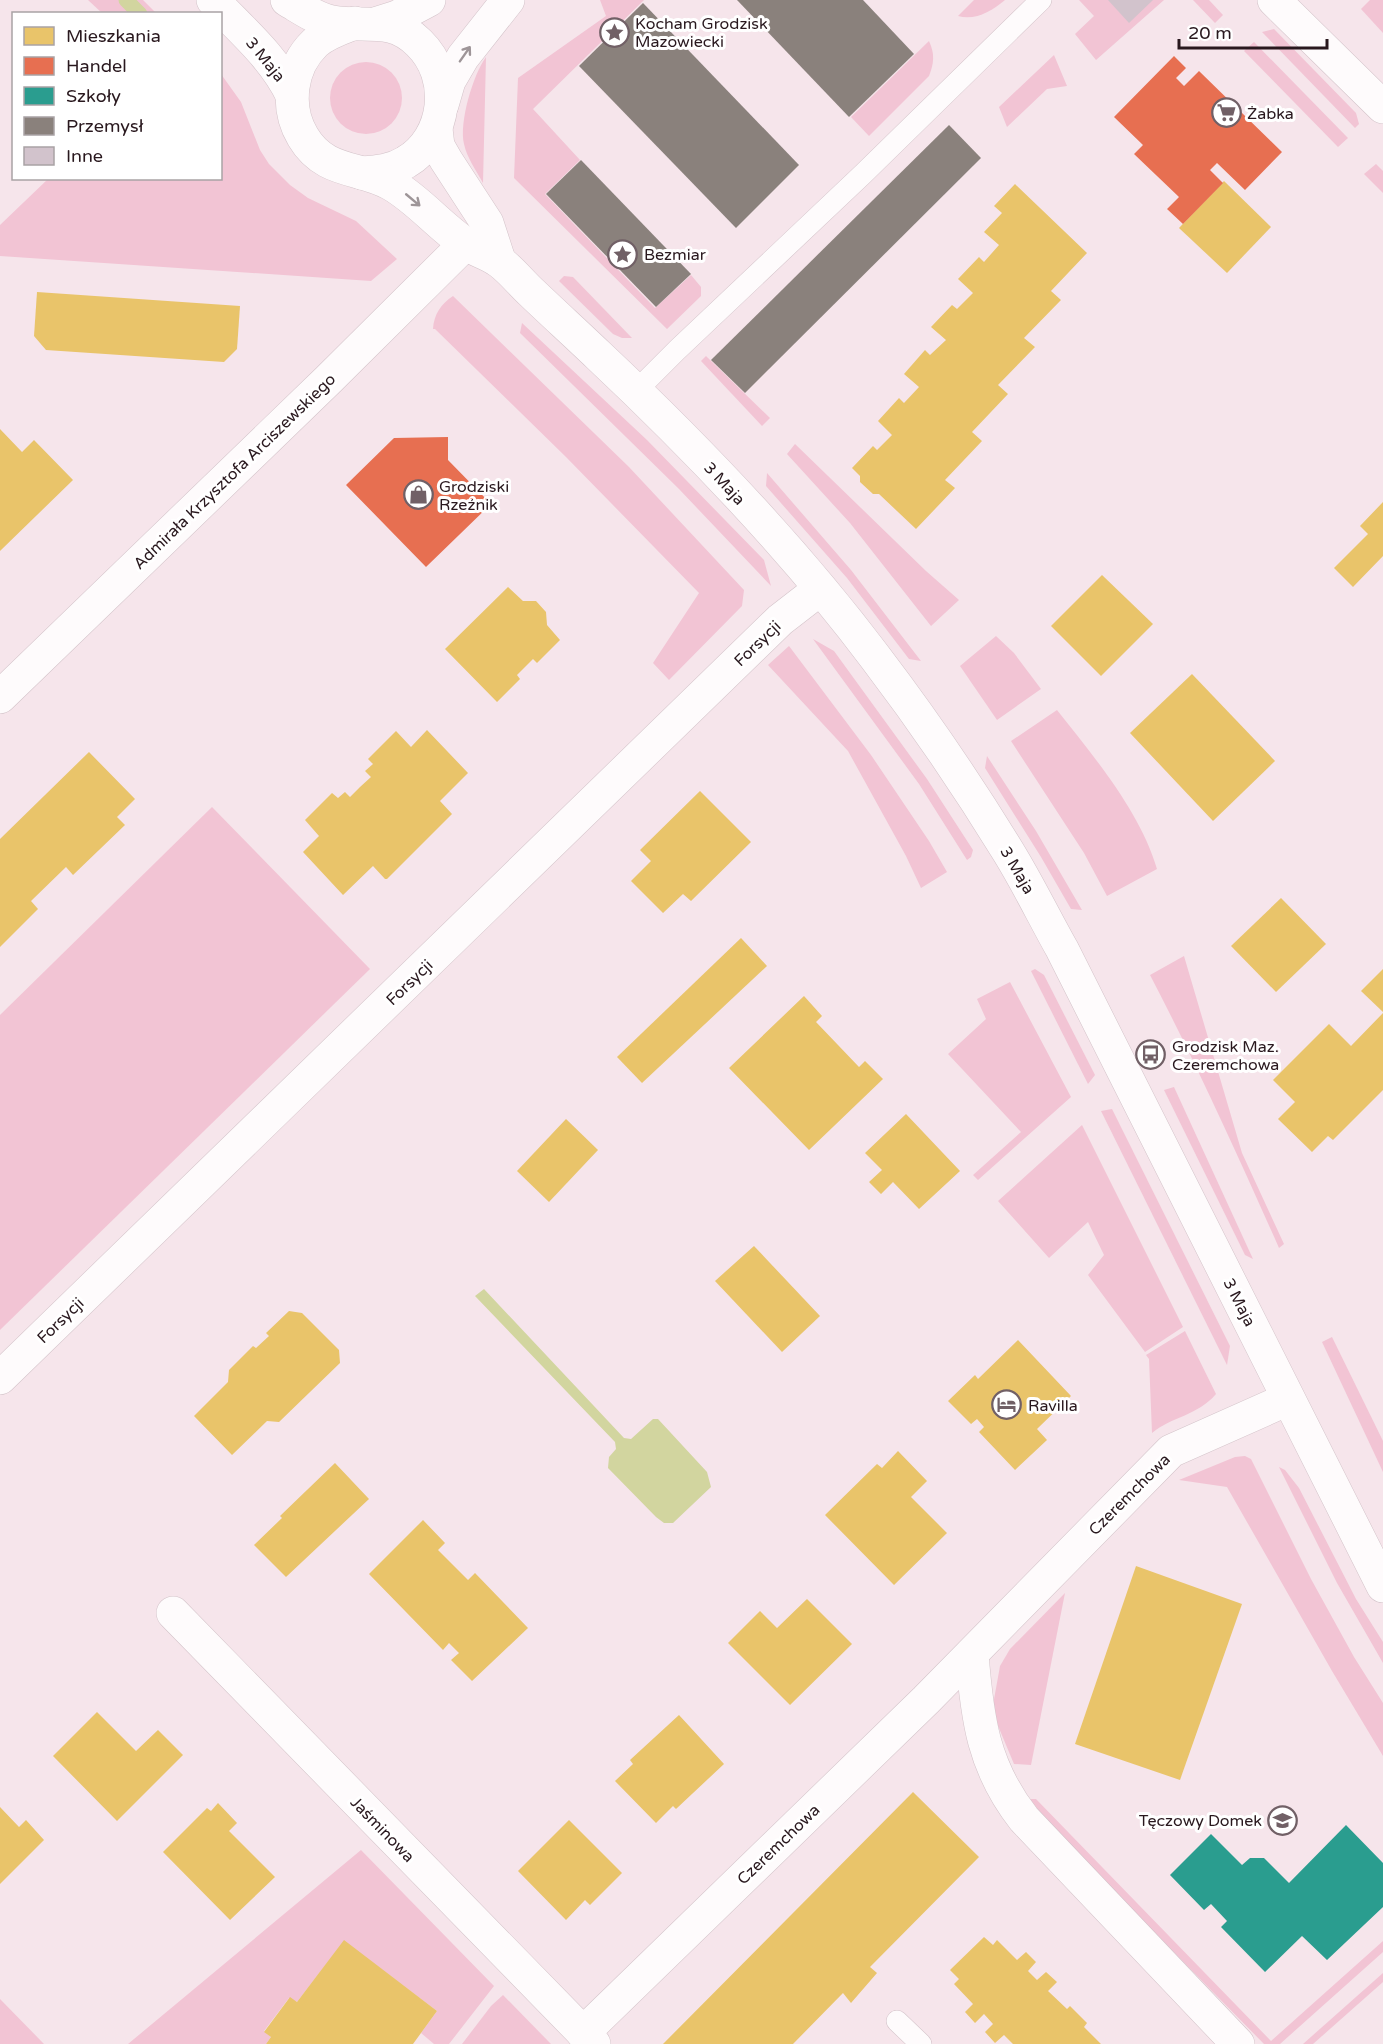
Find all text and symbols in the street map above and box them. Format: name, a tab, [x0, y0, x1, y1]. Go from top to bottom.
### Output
legend	[12, 12, 222, 180]
scale bar	[1179, 12, 1328, 50]
place label: Kocham Grodzisk Mazowiecki	[635, 14, 768, 52]
place icon: Kocham Grodzisk Mazowiecki	[598, 16, 630, 48]
text: 20 m	[1188, 22, 1232, 44]
text: Mieszkania	[66, 25, 161, 47]
street label: 3 Maja	[241, 33, 289, 86]
one-way arrow	[459, 46, 471, 62]
text: Handel	[66, 55, 127, 77]
text: Szkoły	[66, 85, 121, 107]
supermarket icon: Żabka	[1210, 97, 1242, 129]
place label: Żabka	[1247, 104, 1294, 124]
text: Przemysł	[66, 115, 144, 137]
text: Inne	[66, 145, 103, 167]
one-way arrow	[405, 193, 420, 207]
place icon: Bezmiar	[607, 238, 639, 270]
place label: Bezmiar	[644, 245, 707, 265]
street label: Admirała Krzysztofa Arciszewskiego	[129, 370, 340, 574]
street label: 3 Maja	[699, 458, 749, 509]
place label: Grodziski Rzeźnik	[439, 477, 509, 515]
shop icon: Grodziski Rzeźnik	[402, 479, 434, 511]
street label: Forsycji	[730, 617, 785, 671]
street label: 3 Maja	[996, 843, 1039, 898]
street label: Forsycji	[382, 956, 437, 1010]
place label: Grodzisk Maz. Czeremchowa	[1172, 1037, 1279, 1075]
bus stop icon: Grodzisk Maz. Czeremchowa	[1135, 1039, 1167, 1071]
street label: 3 Maja	[1218, 1275, 1260, 1330]
street label: Forsycji	[33, 1294, 88, 1348]
hotel icon: Ravilla	[991, 1389, 1023, 1421]
place label: Ravilla	[1028, 1396, 1078, 1416]
street label: Czeremchowa	[1085, 1450, 1175, 1540]
street label: Jaśminowa	[346, 1793, 419, 1867]
street label: Czeremchowa	[733, 1800, 824, 1889]
school or university icon: Tęczowy Domek	[1267, 1804, 1299, 1836]
place label: Tęczowy Domek	[1139, 1811, 1262, 1831]

